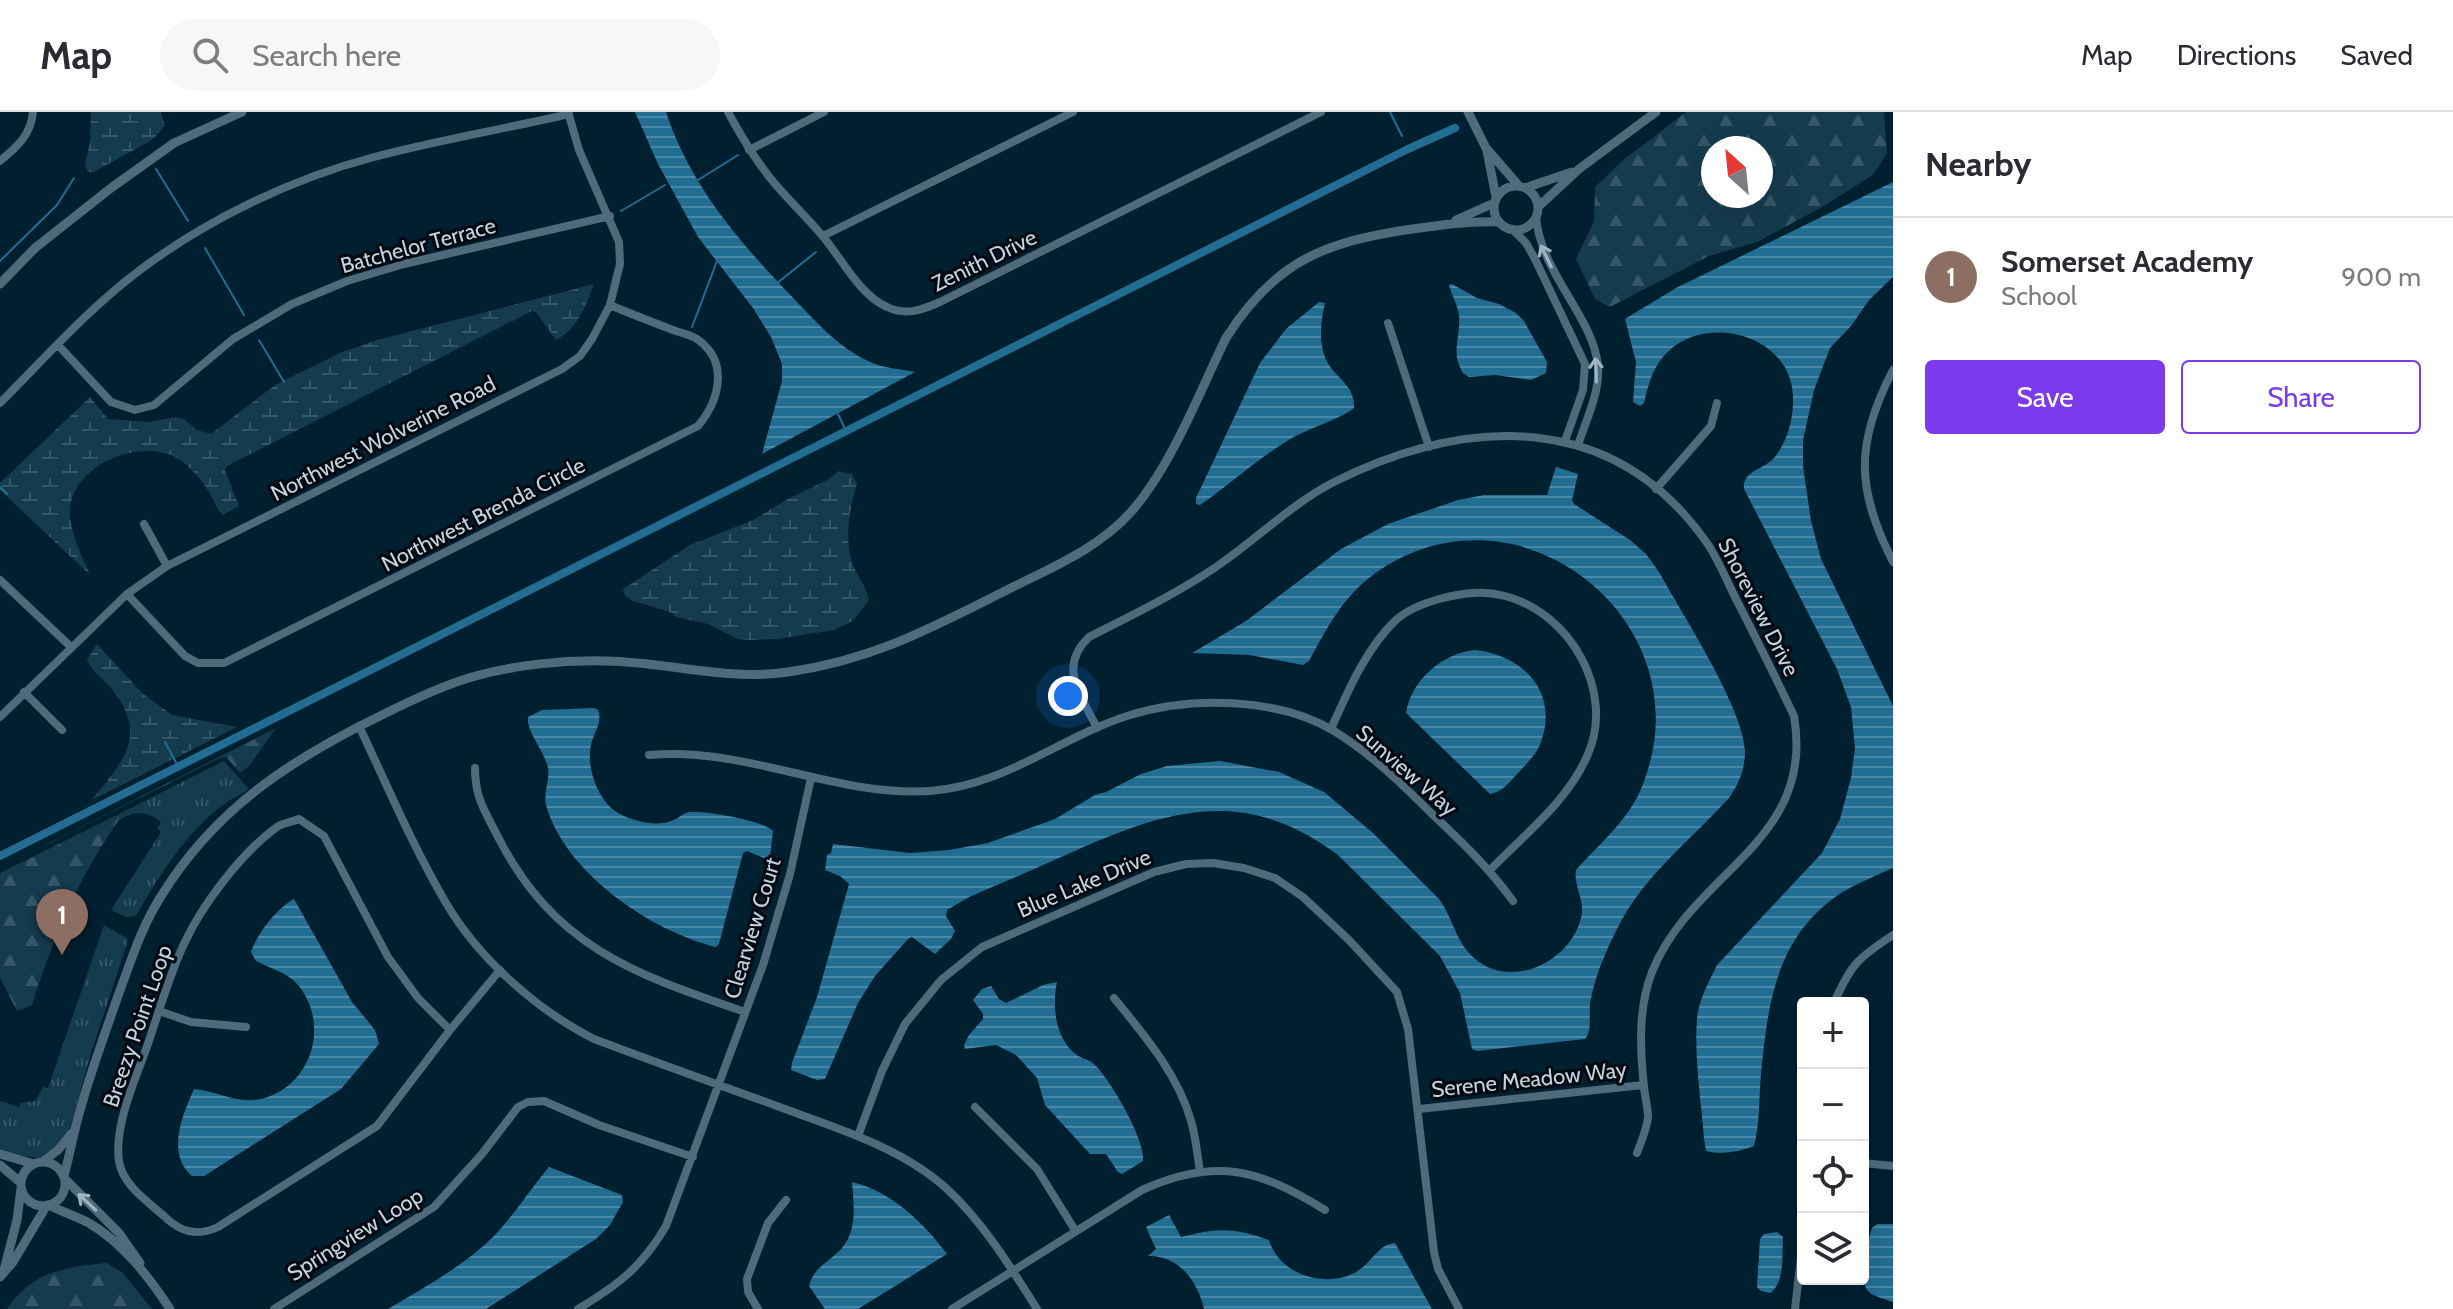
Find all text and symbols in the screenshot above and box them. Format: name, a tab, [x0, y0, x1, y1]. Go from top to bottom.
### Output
search box	[160, 19, 720, 91]
text: Map	[40, 32, 112, 79]
icon: search	[188, 33, 232, 77]
text: Search here	[252, 37, 401, 74]
text: Map	[2081, 38, 2133, 72]
text: Directions	[2177, 38, 2296, 72]
text: Saved	[2340, 38, 2413, 72]
north arrow	[1701, 136, 1773, 208]
text: Nearby	[1925, 143, 2032, 185]
street label: Batchelor Terrace	[337, 212, 499, 279]
street label: Zenith Drive	[927, 223, 1041, 297]
text: Somerset Academy	[2001, 243, 2253, 280]
one-way arrow	[1538, 245, 1553, 269]
text: 1	[1946, 261, 1956, 293]
text: 900 m	[2341, 261, 2421, 293]
text: School	[2001, 280, 2077, 312]
one-way arrow	[1589, 357, 1604, 384]
button: Save	[1925, 360, 2165, 434]
button: Share	[2181, 360, 2421, 434]
street label: Northwest Wolverine Road	[266, 370, 500, 507]
street label: Northwest Brenda Circle	[377, 451, 590, 578]
street label: Shoreview Drive	[1712, 534, 1805, 681]
your location	[1048, 676, 1088, 716]
street label: Sunview Way	[1351, 719, 1463, 822]
street label: Blue Lake Drive	[1013, 843, 1155, 924]
street label: Clearview Court	[718, 854, 787, 1002]
pin: 1	[36, 889, 88, 955]
street label: Breezy Point Loop	[97, 942, 178, 1111]
map controls	[1797, 997, 1869, 1285]
button: +	[1797, 997, 1869, 1069]
street label: Serene Meadow Way	[1430, 1056, 1628, 1103]
button: −	[1797, 1069, 1869, 1141]
button: locate	[1797, 1141, 1869, 1213]
street label: Springview Loop	[282, 1182, 428, 1287]
one-way arrow	[77, 1194, 97, 1212]
button: layers	[1797, 1213, 1869, 1285]

